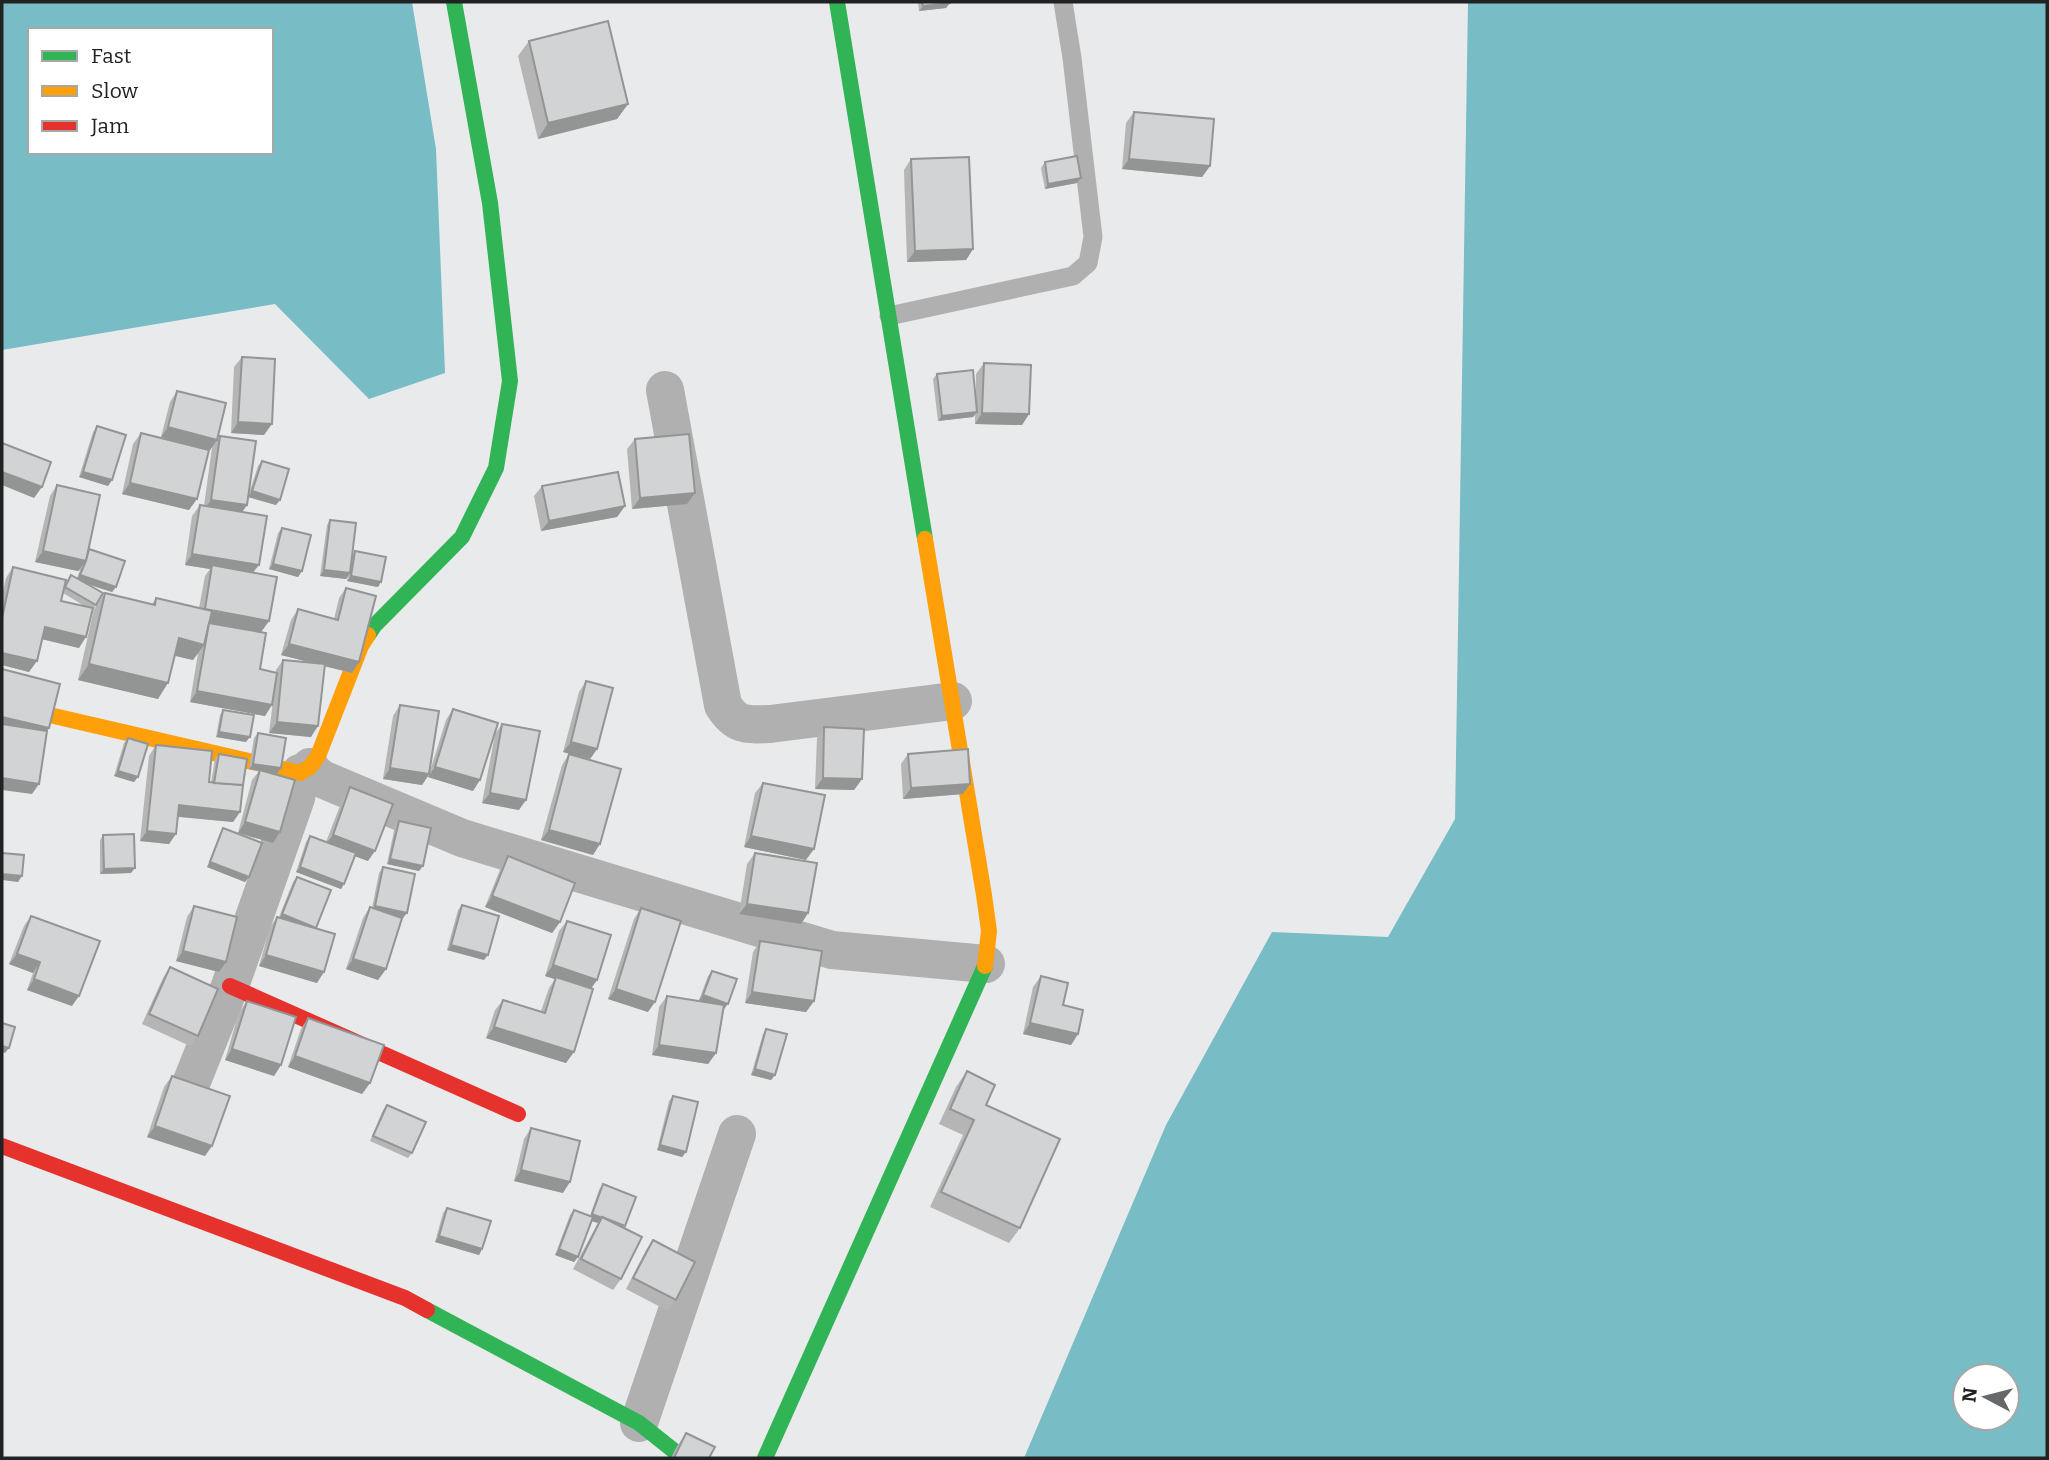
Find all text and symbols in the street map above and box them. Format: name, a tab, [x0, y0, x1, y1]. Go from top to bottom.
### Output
legend	[28, 28, 273, 154]
text: Fast	[91, 43, 132, 69]
text: Slow	[91, 78, 138, 104]
text: Jam	[90, 113, 129, 139]
north arrow	[1951, 1362, 2021, 1432]
text: N	[1957, 1386, 1982, 1404]

